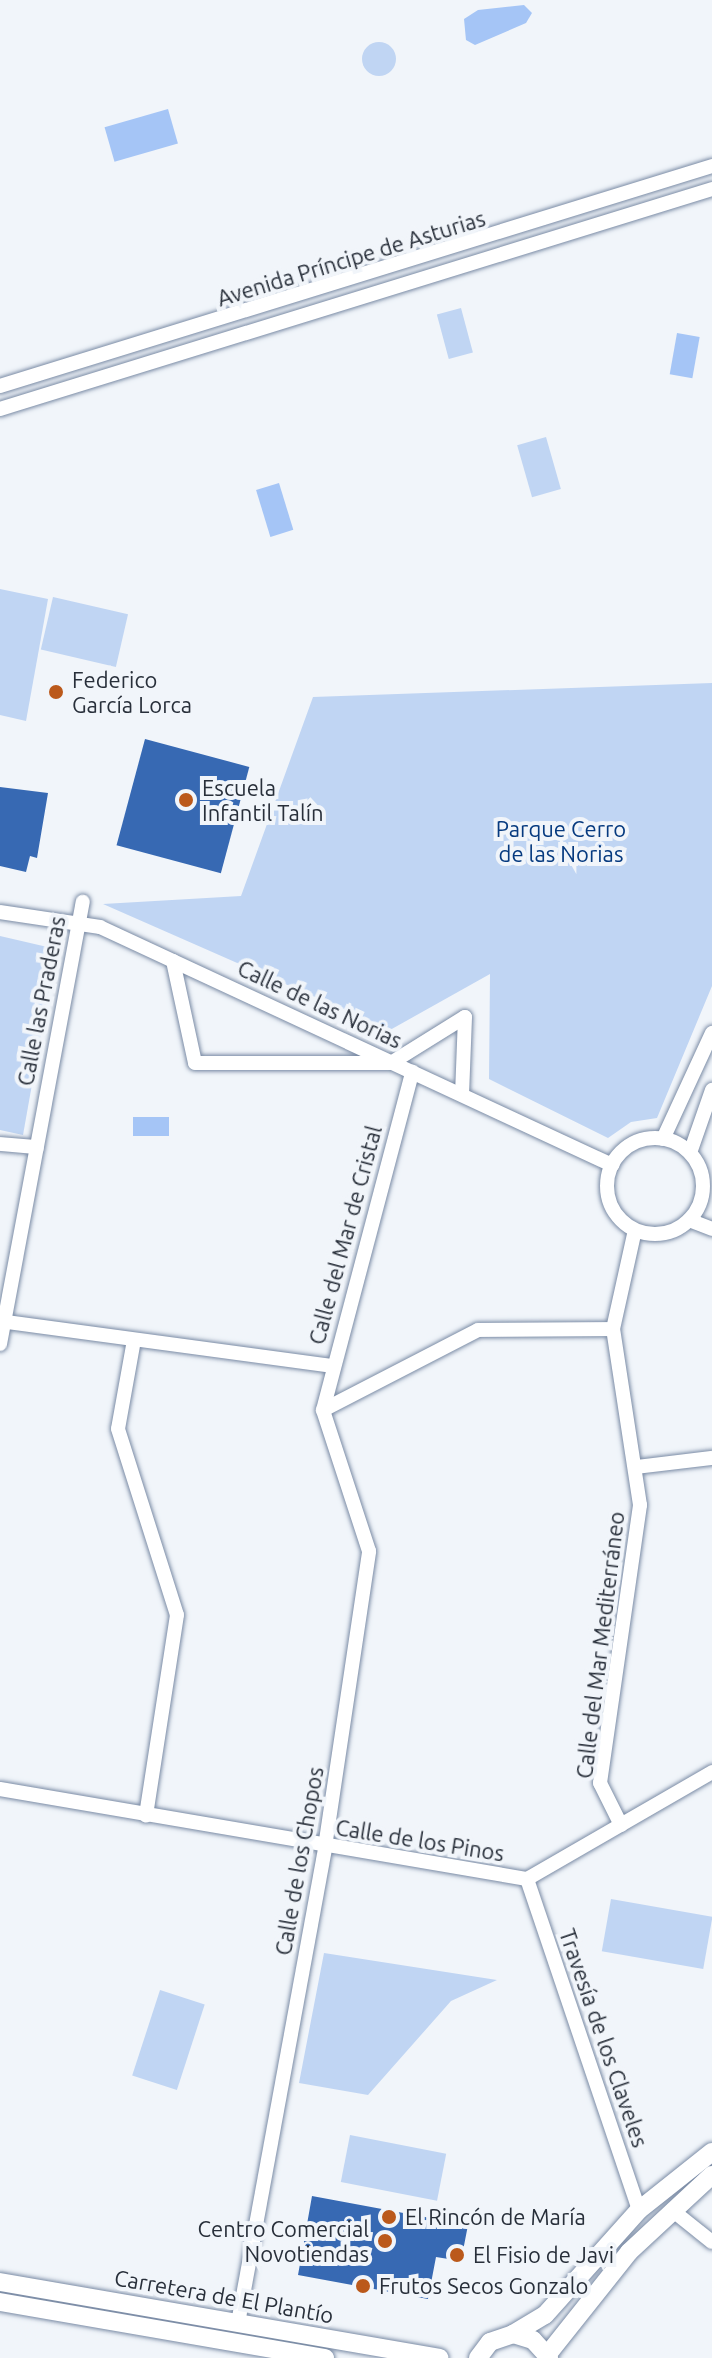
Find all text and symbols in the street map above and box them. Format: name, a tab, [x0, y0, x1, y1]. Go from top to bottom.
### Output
street label: Avenida Príncipe de Asturias	[214, 205, 488, 311]
place label: Federico García Lorca	[72, 666, 192, 718]
marker: Federico García Lorca	[47, 683, 65, 701]
place label: Escuela Infantil Talín	[202, 774, 324, 826]
marker: Escuela Infantil Talín	[177, 791, 195, 809]
park label: Parque Cerro de las Norias	[496, 815, 626, 866]
street label: Calle las Praderas	[12, 914, 70, 1088]
street label: Calle de las Norias	[234, 954, 406, 1054]
street label: Calle del Mar de Cristal	[303, 1123, 387, 1347]
street label: Calle del Mar Mediterráneo	[571, 1510, 629, 1780]
street label: Calle de los Chopos	[269, 1765, 329, 1957]
street label: Calle de los Pinos	[334, 1814, 506, 1866]
street label: Travesía de los Claveles	[554, 1925, 654, 2151]
place label: El Rincón de María	[405, 2204, 586, 2230]
marker: El Rincón de María	[380, 2208, 398, 2226]
place label: Centro Comercial Novotiendas	[198, 2215, 369, 2266]
marker: Centro Comercial Novotiendas	[376, 2232, 394, 2250]
place label: El Fisio de Javi	[473, 2242, 614, 2268]
marker: El Fisio de Javi	[448, 2246, 466, 2264]
street label: Carretera de El Plantío	[112, 2264, 336, 2328]
place label: Frutos Secos Gonzalo	[379, 2273, 588, 2299]
marker: Frutos Secos Gonzalo	[354, 2277, 372, 2295]

